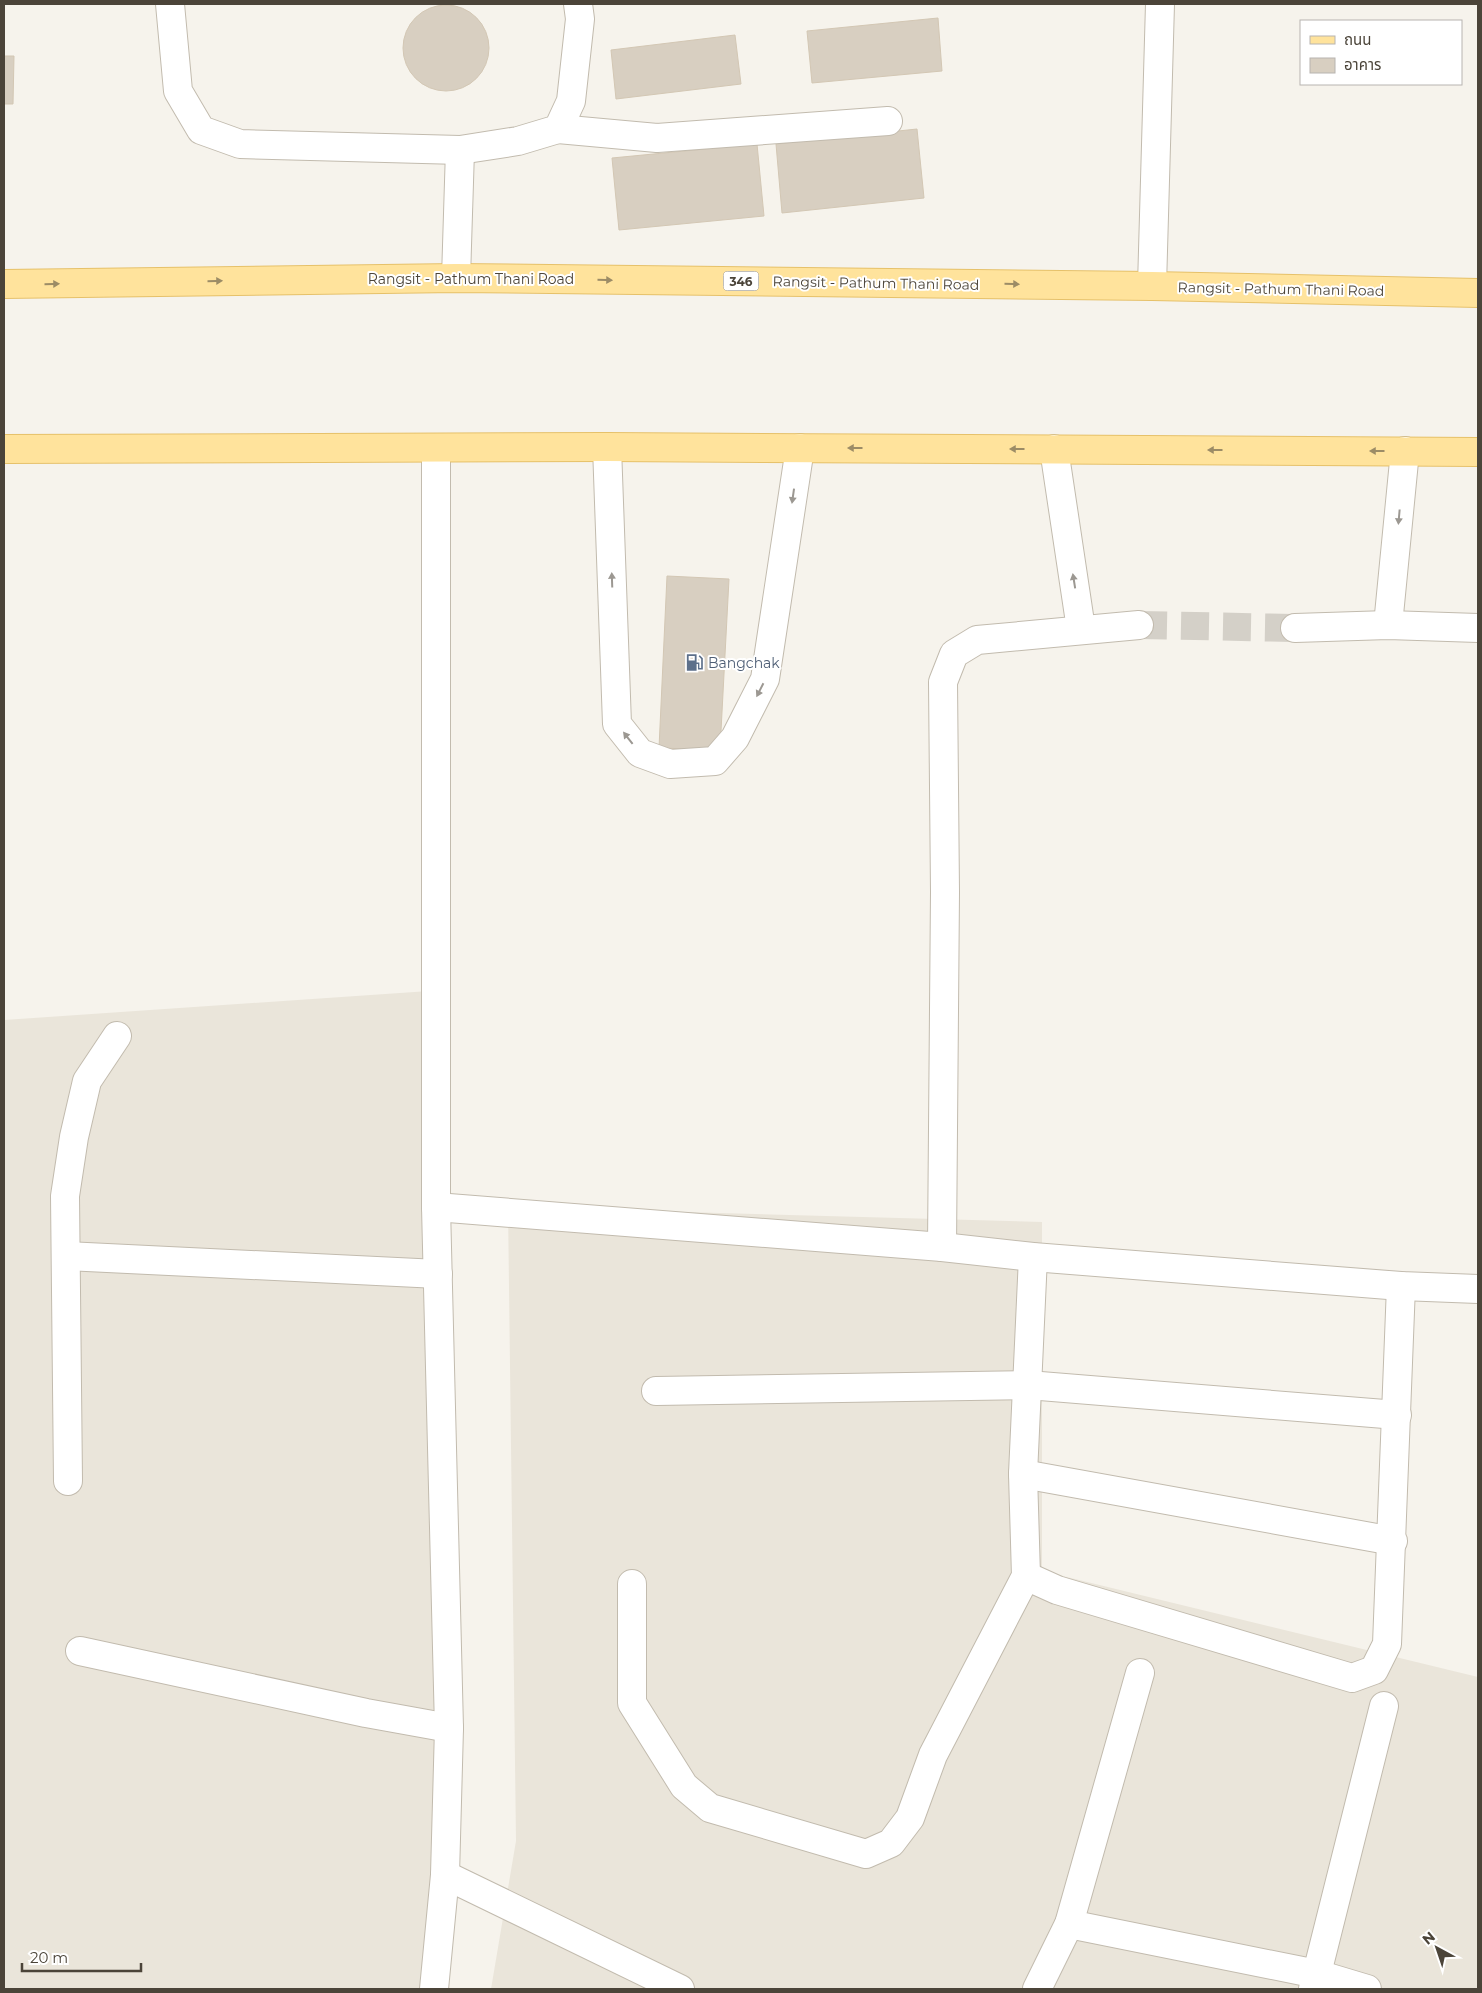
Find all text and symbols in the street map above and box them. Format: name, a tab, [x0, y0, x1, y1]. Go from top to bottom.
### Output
legend	[1300, 20, 1462, 85]
text: ถนน	[1344, 30, 1371, 49]
text: อาคาร	[1344, 55, 1381, 74]
street label: Rangsit - Pathum Thani Road	[368, 270, 574, 288]
road number: 346	[724, 272, 758, 290]
street label: Rangsit - Pathum Thani Road	[773, 272, 979, 294]
one-way arrow	[597, 276, 613, 284]
one-way arrow	[207, 277, 223, 285]
street label: Rangsit - Pathum Thani Road	[1178, 278, 1384, 300]
one-way arrow	[45, 280, 61, 288]
one-way arrow	[1005, 281, 1021, 289]
one-way arrow	[846, 444, 862, 452]
one-way arrow	[1009, 445, 1025, 453]
one-way arrow	[1206, 446, 1222, 454]
one-way arrow	[1369, 447, 1385, 455]
one-way arrow	[788, 488, 796, 504]
one-way arrow	[1394, 509, 1402, 525]
one-way arrow	[607, 572, 615, 588]
one-way arrow	[1070, 573, 1078, 589]
fuel station icon: Bangchak	[684, 653, 704, 673]
place label: Bangchak	[708, 654, 780, 672]
one-way arrow	[756, 683, 764, 697]
one-way arrow	[623, 732, 634, 745]
north arrow	[1412, 1923, 1462, 1973]
text: N	[1419, 1928, 1439, 1949]
scale bar	[22, 1940, 141, 1972]
text: 20 m	[30, 1948, 68, 1967]

